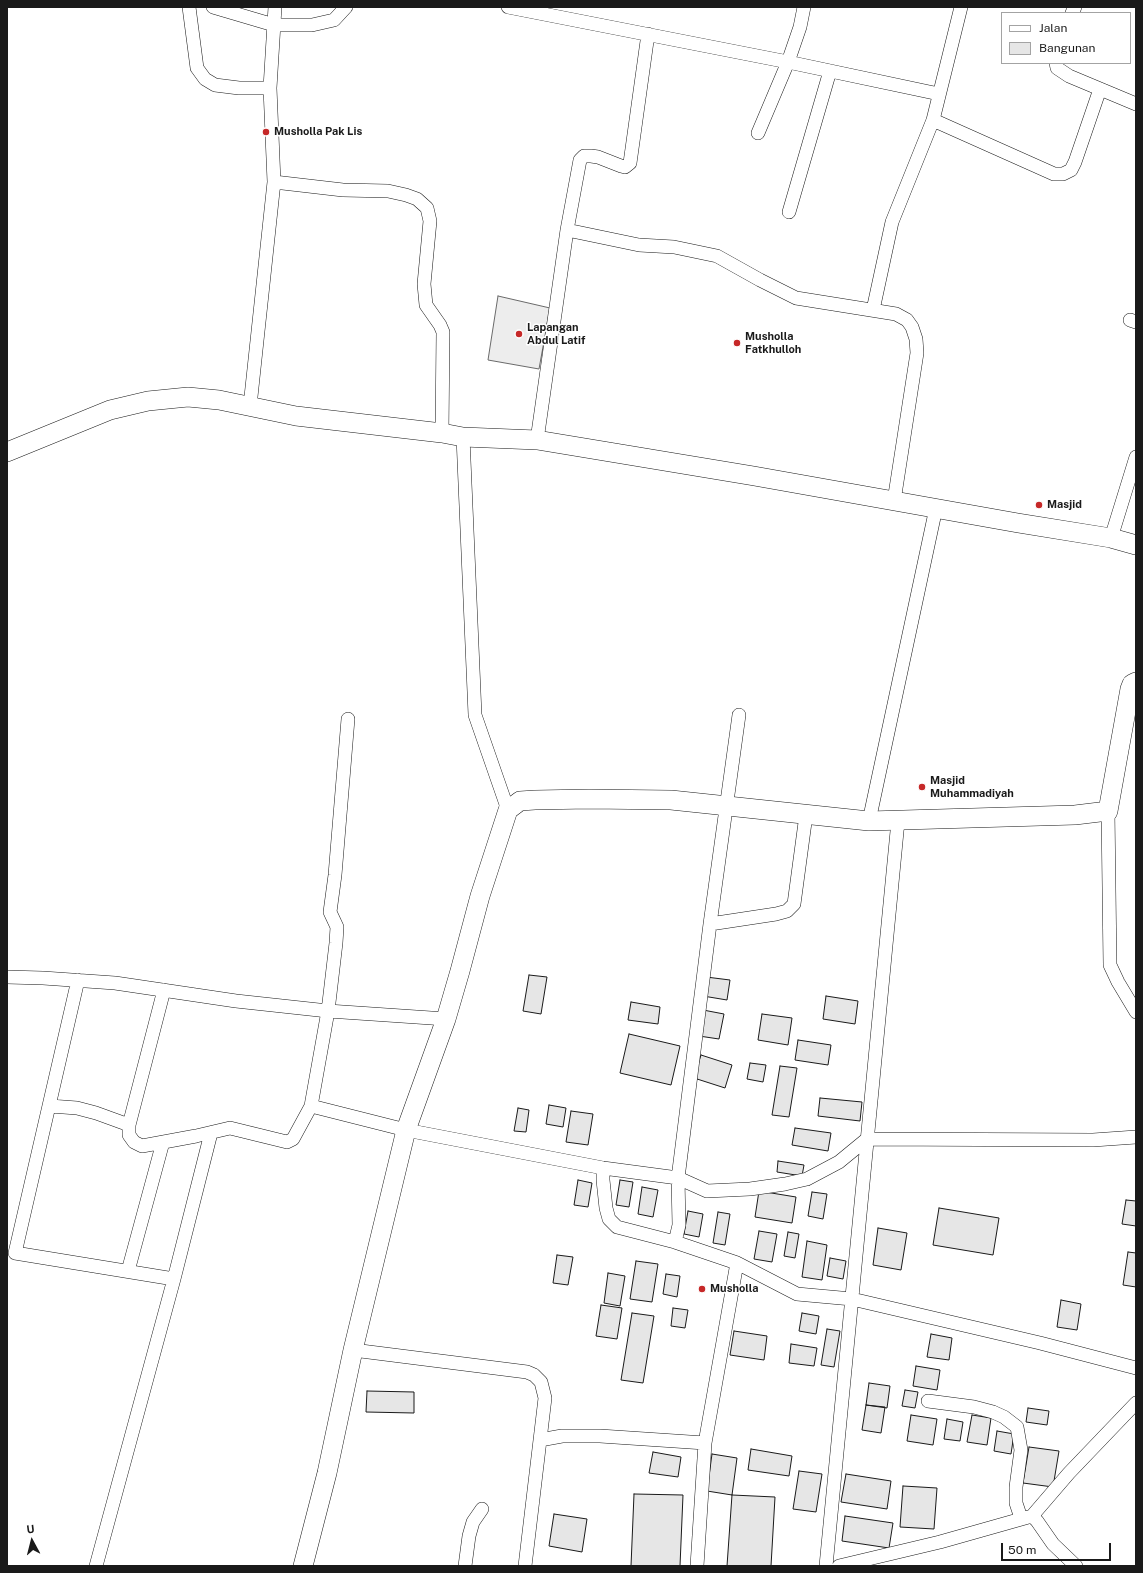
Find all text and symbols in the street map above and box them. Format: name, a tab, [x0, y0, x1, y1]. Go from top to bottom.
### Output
legend	[1001, 12, 1131, 64]
text: Jalan	[1039, 21, 1067, 35]
text: Bangunan	[1039, 41, 1095, 55]
place label: Musholla Pak Lis	[274, 125, 362, 139]
marker: Musholla Pak Lis	[261, 127, 271, 137]
place label: Lapangan Abdul Latif	[527, 321, 585, 347]
marker: Lapangan Abdul Latif	[514, 329, 524, 339]
place label: Musholla Fatkhulloh	[745, 330, 801, 356]
marker: Musholla Fatkhulloh	[732, 338, 742, 348]
place label: Masjid	[1047, 498, 1082, 512]
marker: Masjid	[1034, 500, 1044, 510]
place label: Masjid Muhammadiyah	[930, 774, 1014, 800]
marker: Masjid Muhammadiyah	[917, 782, 927, 792]
place label: Musholla	[710, 1282, 759, 1296]
marker: Musholla	[697, 1284, 707, 1294]
north arrow	[12, 1521, 52, 1561]
text: U	[26, 1523, 35, 1536]
scale bar	[1003, 1535, 1113, 1561]
text: 50 m	[1008, 1543, 1036, 1557]

